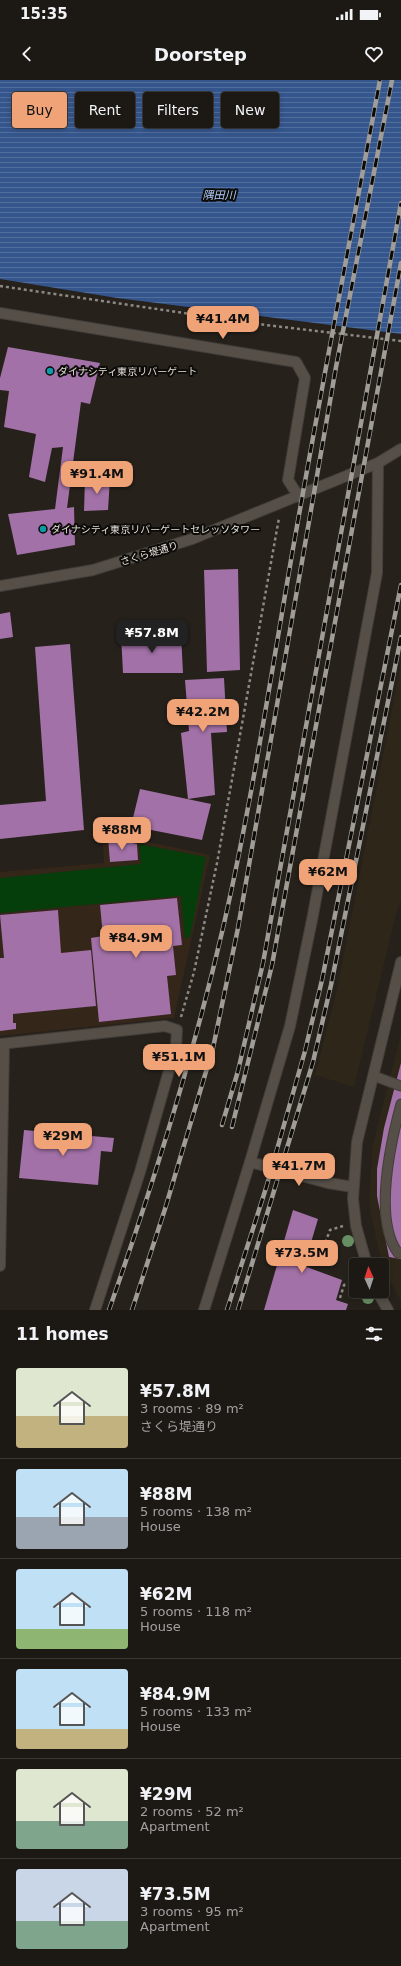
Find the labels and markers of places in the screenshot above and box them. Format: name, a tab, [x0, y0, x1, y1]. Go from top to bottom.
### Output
pin: ¥41.4M	[190, 306, 256, 340]
marker: ダイナシティ東京リバーゲート	[45, 366, 55, 376]
place label: ダイナシティ東京リバーゲート	[58, 366, 197, 377]
pin: ¥91.4M	[64, 461, 130, 495]
marker: ダイナシティ東京リバーゲートセレッソタワー	[38, 524, 48, 534]
place label: ダイナシティ東京リバーゲートセレッソタワー	[51, 524, 260, 535]
pin: ¥57.8M	[119, 620, 185, 654]
pin: ¥42.2M	[170, 699, 236, 733]
pin: ¥88M	[98, 817, 146, 851]
pin: ¥62M	[304, 859, 352, 893]
pin: ¥84.9M	[103, 925, 169, 959]
pin: ¥51.1M	[146, 1044, 212, 1078]
pin: ¥29M	[39, 1123, 87, 1157]
pin: ¥41.7M	[266, 1153, 332, 1187]
pin: ¥73.5M	[269, 1240, 335, 1274]

